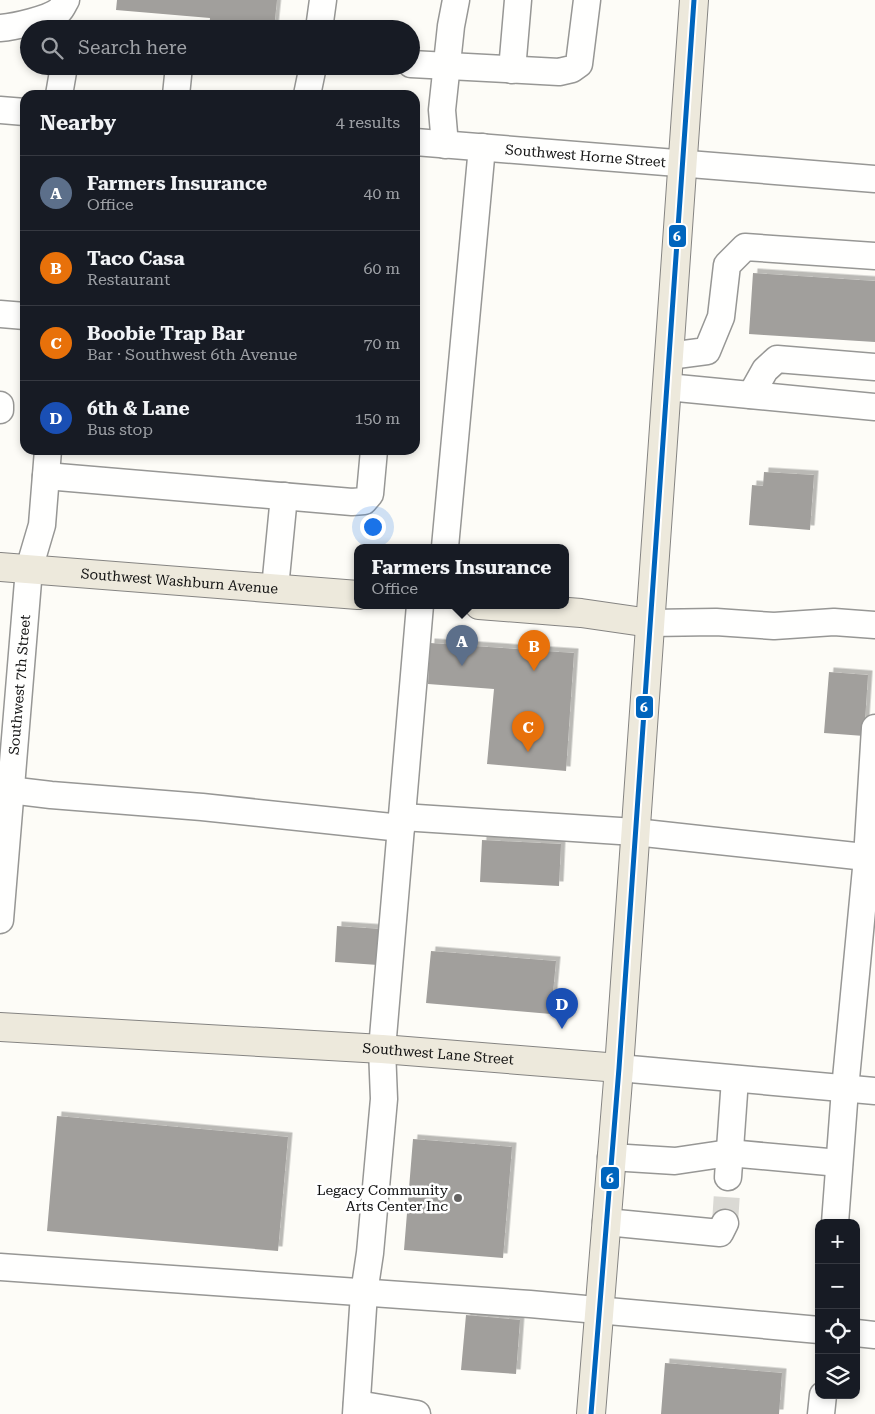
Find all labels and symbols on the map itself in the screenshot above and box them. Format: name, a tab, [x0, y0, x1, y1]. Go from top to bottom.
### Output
street label: Southwest Horne Street	[504, 141, 666, 170]
line badge: 6	[668, 224, 687, 248]
text: 6	[673, 228, 681, 244]
your location	[360, 514, 386, 540]
street label: Southwest Washburn Avenue	[80, 565, 279, 597]
street label: Southwest 7th Street	[6, 614, 33, 756]
pin: A	[446, 625, 478, 666]
pin: B	[518, 630, 550, 671]
line badge: 6	[635, 695, 654, 719]
text: 6	[640, 699, 648, 715]
pin: C	[512, 711, 544, 752]
pin: D	[546, 988, 578, 1029]
street label: Southwest Lane Street	[362, 1040, 514, 1068]
line badge: 6	[600, 1166, 620, 1190]
text: 6	[606, 1170, 614, 1186]
place label: Legacy Community Arts Center Inc	[317, 1182, 449, 1214]
marker: Legacy Community Arts Center Inc	[452, 1192, 464, 1204]

